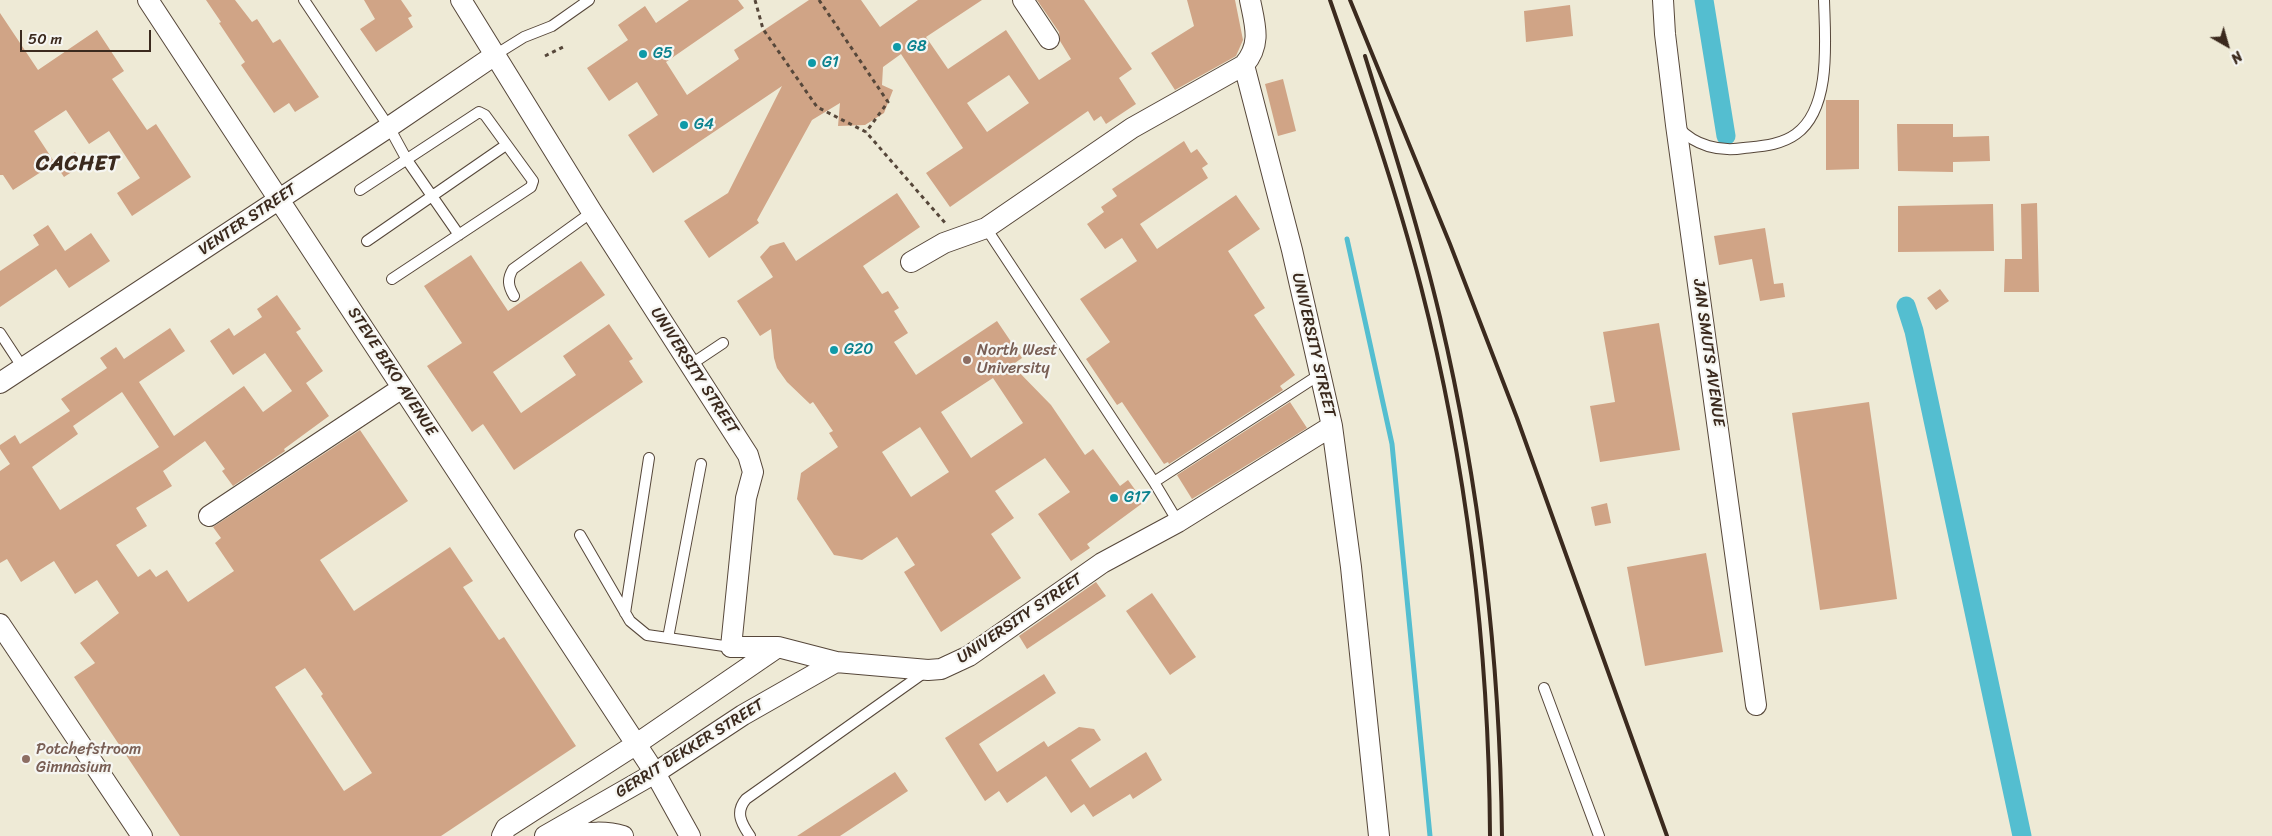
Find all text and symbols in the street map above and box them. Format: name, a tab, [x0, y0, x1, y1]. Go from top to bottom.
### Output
scale bar	[22, 20, 154, 52]
north arrow	[2202, 20, 2252, 70]
text: 50 m	[28, 26, 62, 52]
place label: G8	[907, 37, 927, 57]
marker: G8	[891, 41, 903, 53]
place label: G5	[653, 44, 673, 64]
text: N	[2225, 44, 2248, 70]
marker: G5	[637, 48, 649, 60]
place label: G1	[822, 53, 839, 73]
marker: G1	[806, 57, 818, 69]
place label: G4	[694, 115, 714, 135]
marker: G4	[678, 119, 690, 131]
district label: CACHET	[35, 152, 121, 178]
street label: VENTER STREET	[195, 180, 301, 260]
street label: UNIVERSITY STREET	[1287, 271, 1339, 419]
street label: JAN SMUTS AVENUE	[1688, 278, 1728, 428]
street label: STEVE BIKO AVENUE	[343, 304, 441, 440]
street label: UNIVERSITY STREET	[646, 304, 742, 438]
place label: G20	[844, 340, 873, 360]
place label: North West University	[977, 341, 1057, 379]
marker: G20	[828, 344, 840, 356]
marker: North West University	[961, 354, 973, 366]
place label: G17	[1124, 488, 1150, 508]
marker: G17	[1108, 492, 1120, 504]
street label: UNIVERSITY STREET	[954, 570, 1086, 668]
street label: GERRIT DEKKER STREET	[612, 695, 768, 803]
place label: Potchefstroom Gimnasium	[36, 740, 141, 778]
marker: Potchefstroom Gimnasium	[20, 753, 32, 765]

